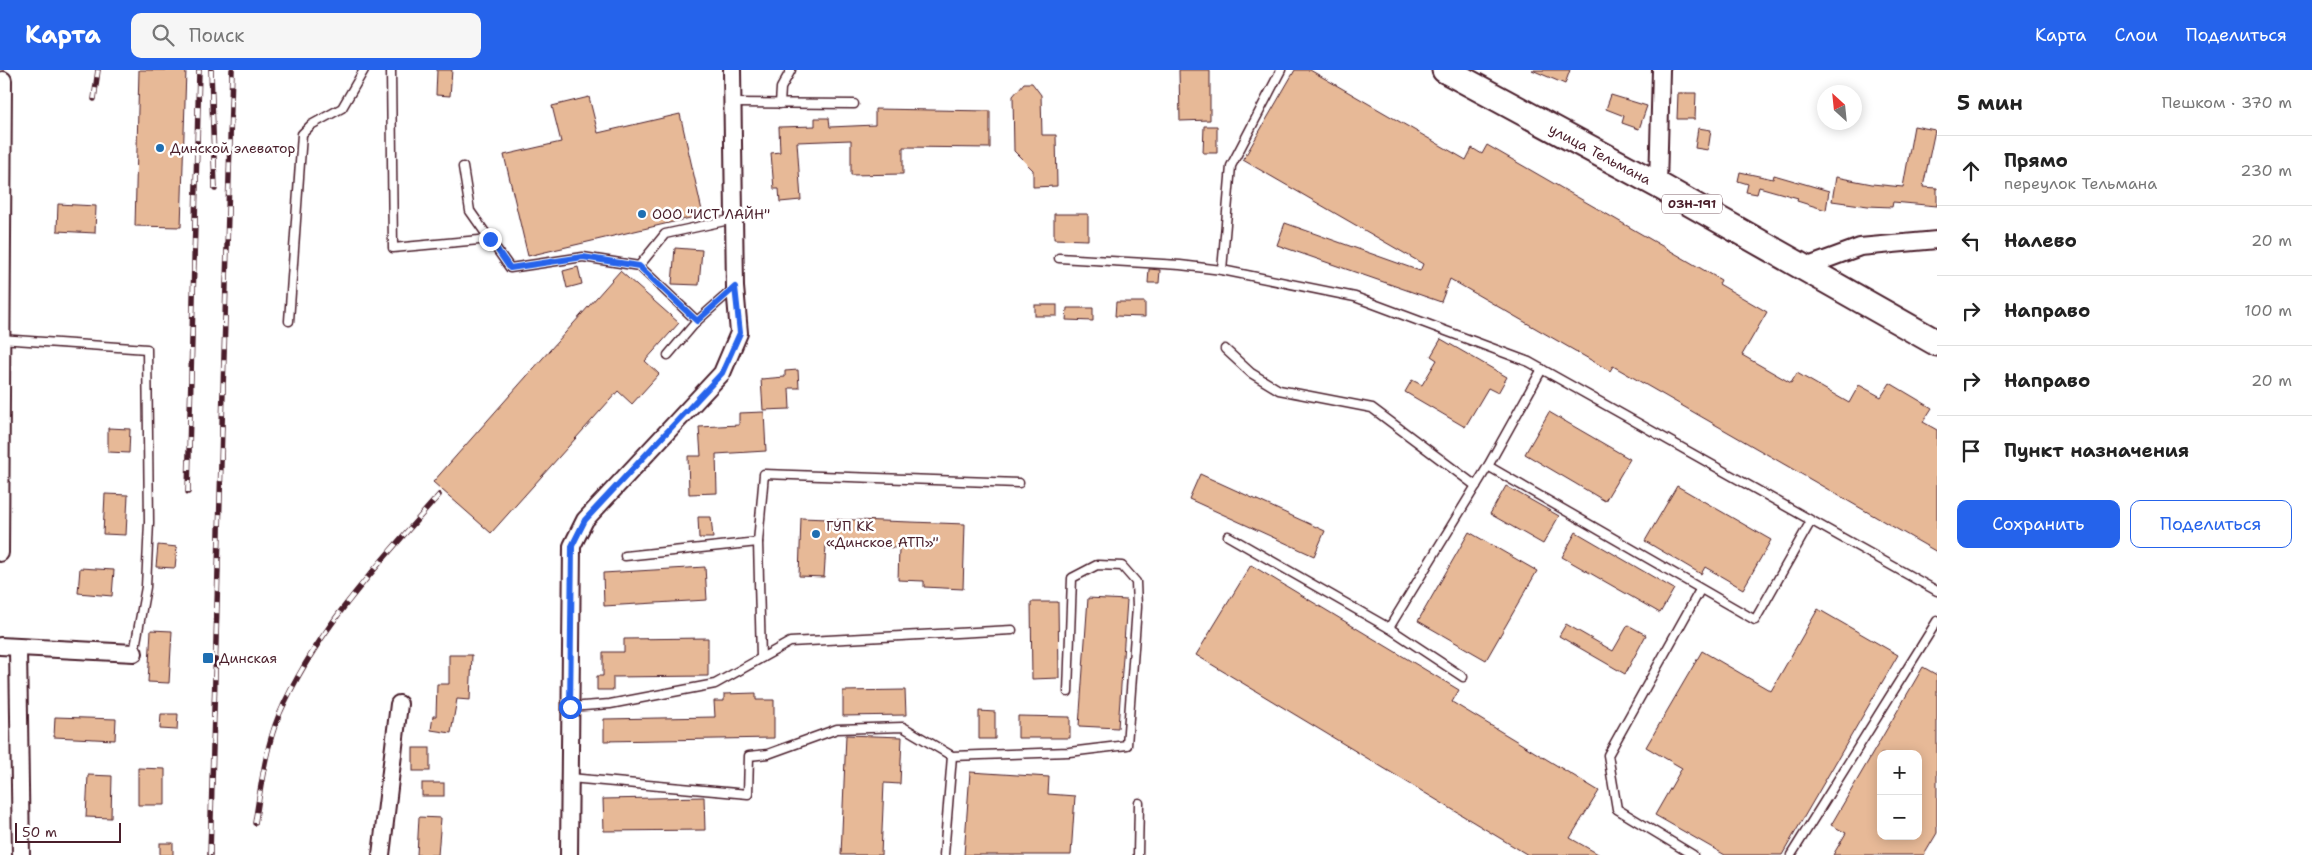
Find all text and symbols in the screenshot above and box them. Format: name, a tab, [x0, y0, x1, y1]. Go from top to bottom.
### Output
search box	[131, 13, 481, 58]
text: Карта	[25, 19, 101, 51]
icon: search	[149, 21, 177, 49]
text: Поиск	[189, 23, 244, 48]
text: Карта	[2035, 23, 2086, 47]
text: Слои	[2114, 23, 2158, 47]
text: Поделиться	[2186, 23, 2287, 47]
north arrow	[1817, 85, 1862, 130]
text: 5 мин	[1957, 89, 2023, 117]
text: Пешком · 370 m	[2162, 92, 2292, 113]
street label: улица Тельмана	[1546, 119, 1654, 189]
place label: Динской элеватор	[170, 139, 296, 157]
marker: Динской элеватор	[154, 142, 166, 154]
text: Прямо	[2004, 148, 2068, 173]
icon: ahead	[1957, 157, 1985, 185]
text: 230 m	[2240, 160, 2292, 181]
text: переулок Тельмана	[2004, 173, 2157, 194]
road number: 03Н-191	[1662, 195, 1722, 214]
place label: ООО "ИСТ ЛАЙН"	[652, 205, 770, 223]
marker: ООО "ИСТ ЛАЙН"	[636, 208, 648, 220]
icon: left	[1957, 227, 1985, 255]
route end	[479, 228, 502, 251]
text: Налево	[2004, 228, 2077, 253]
text: 20 m	[2251, 230, 2292, 251]
icon: right	[1957, 297, 1985, 325]
text: Направо	[2004, 298, 2090, 323]
text: 100 m	[2244, 300, 2292, 321]
icon: right	[1957, 367, 1985, 395]
text: Направо	[2004, 368, 2090, 393]
text: 20 m	[2251, 370, 2292, 391]
icon: arrive	[1957, 437, 1985, 465]
text: Пункт назначения	[2004, 438, 2189, 463]
button: Сохранить	[1957, 500, 2120, 548]
button: Поделиться	[2130, 500, 2292, 548]
place label: ГУП КК «Динское АТП»"	[826, 517, 939, 551]
marker: ГУП КК «Динское АТП»"	[810, 528, 822, 540]
place label: Динская	[219, 649, 277, 667]
marker: Динская	[201, 651, 215, 665]
route start	[559, 696, 582, 719]
map controls	[1877, 750, 1922, 840]
button: +	[1877, 750, 1922, 795]
button: −	[1877, 795, 1922, 840]
scale bar	[15, 820, 121, 843]
text: 50 m	[22, 823, 57, 841]

